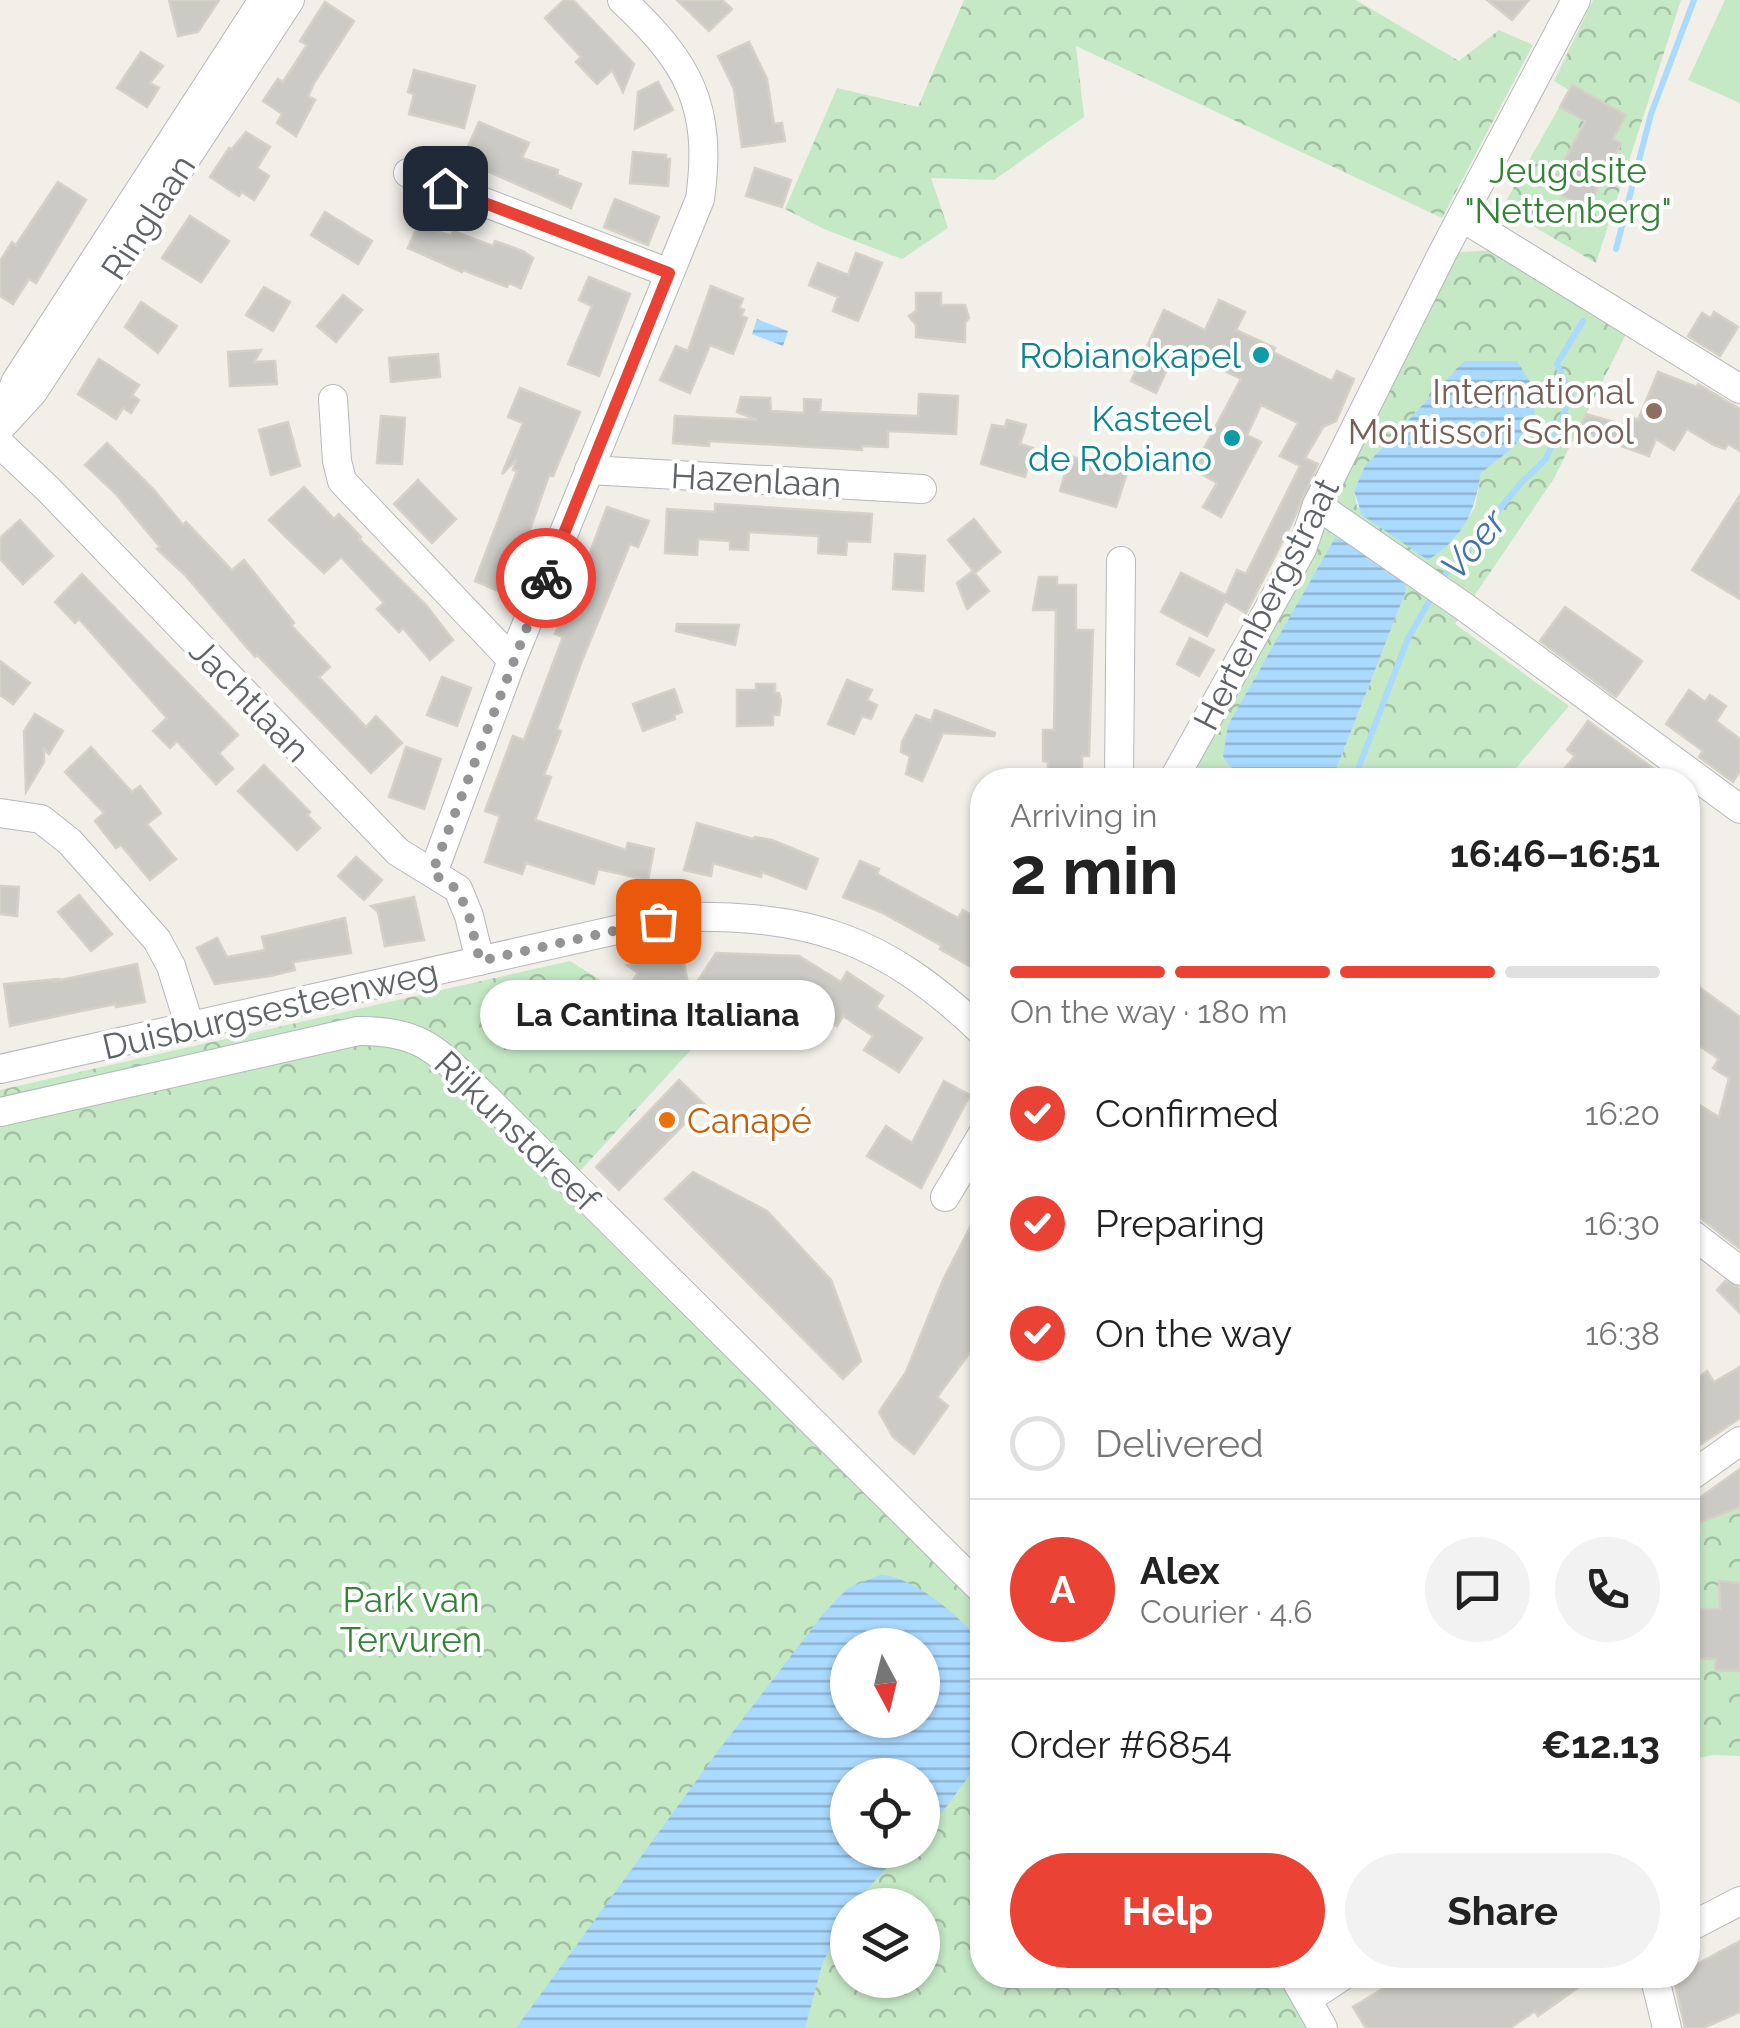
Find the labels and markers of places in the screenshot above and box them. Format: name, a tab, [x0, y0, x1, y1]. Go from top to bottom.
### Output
pin	[403, 146, 488, 231]
place label: Robianokapel	[1019, 335, 1241, 376]
marker: Robianokapel	[1250, 344, 1272, 366]
place label: International Montissori School	[1348, 371, 1634, 452]
place label: Kasteel de Robiano	[1028, 398, 1212, 479]
marker: International Montissori School	[1643, 400, 1665, 422]
marker: Kasteel de Robiano	[1221, 427, 1243, 449]
pin	[616, 879, 701, 964]
callout: La Cantina Italiana	[480, 981, 836, 1051]
place label: Canapé	[687, 1100, 812, 1141]
marker: Canapé	[656, 1109, 678, 1131]

